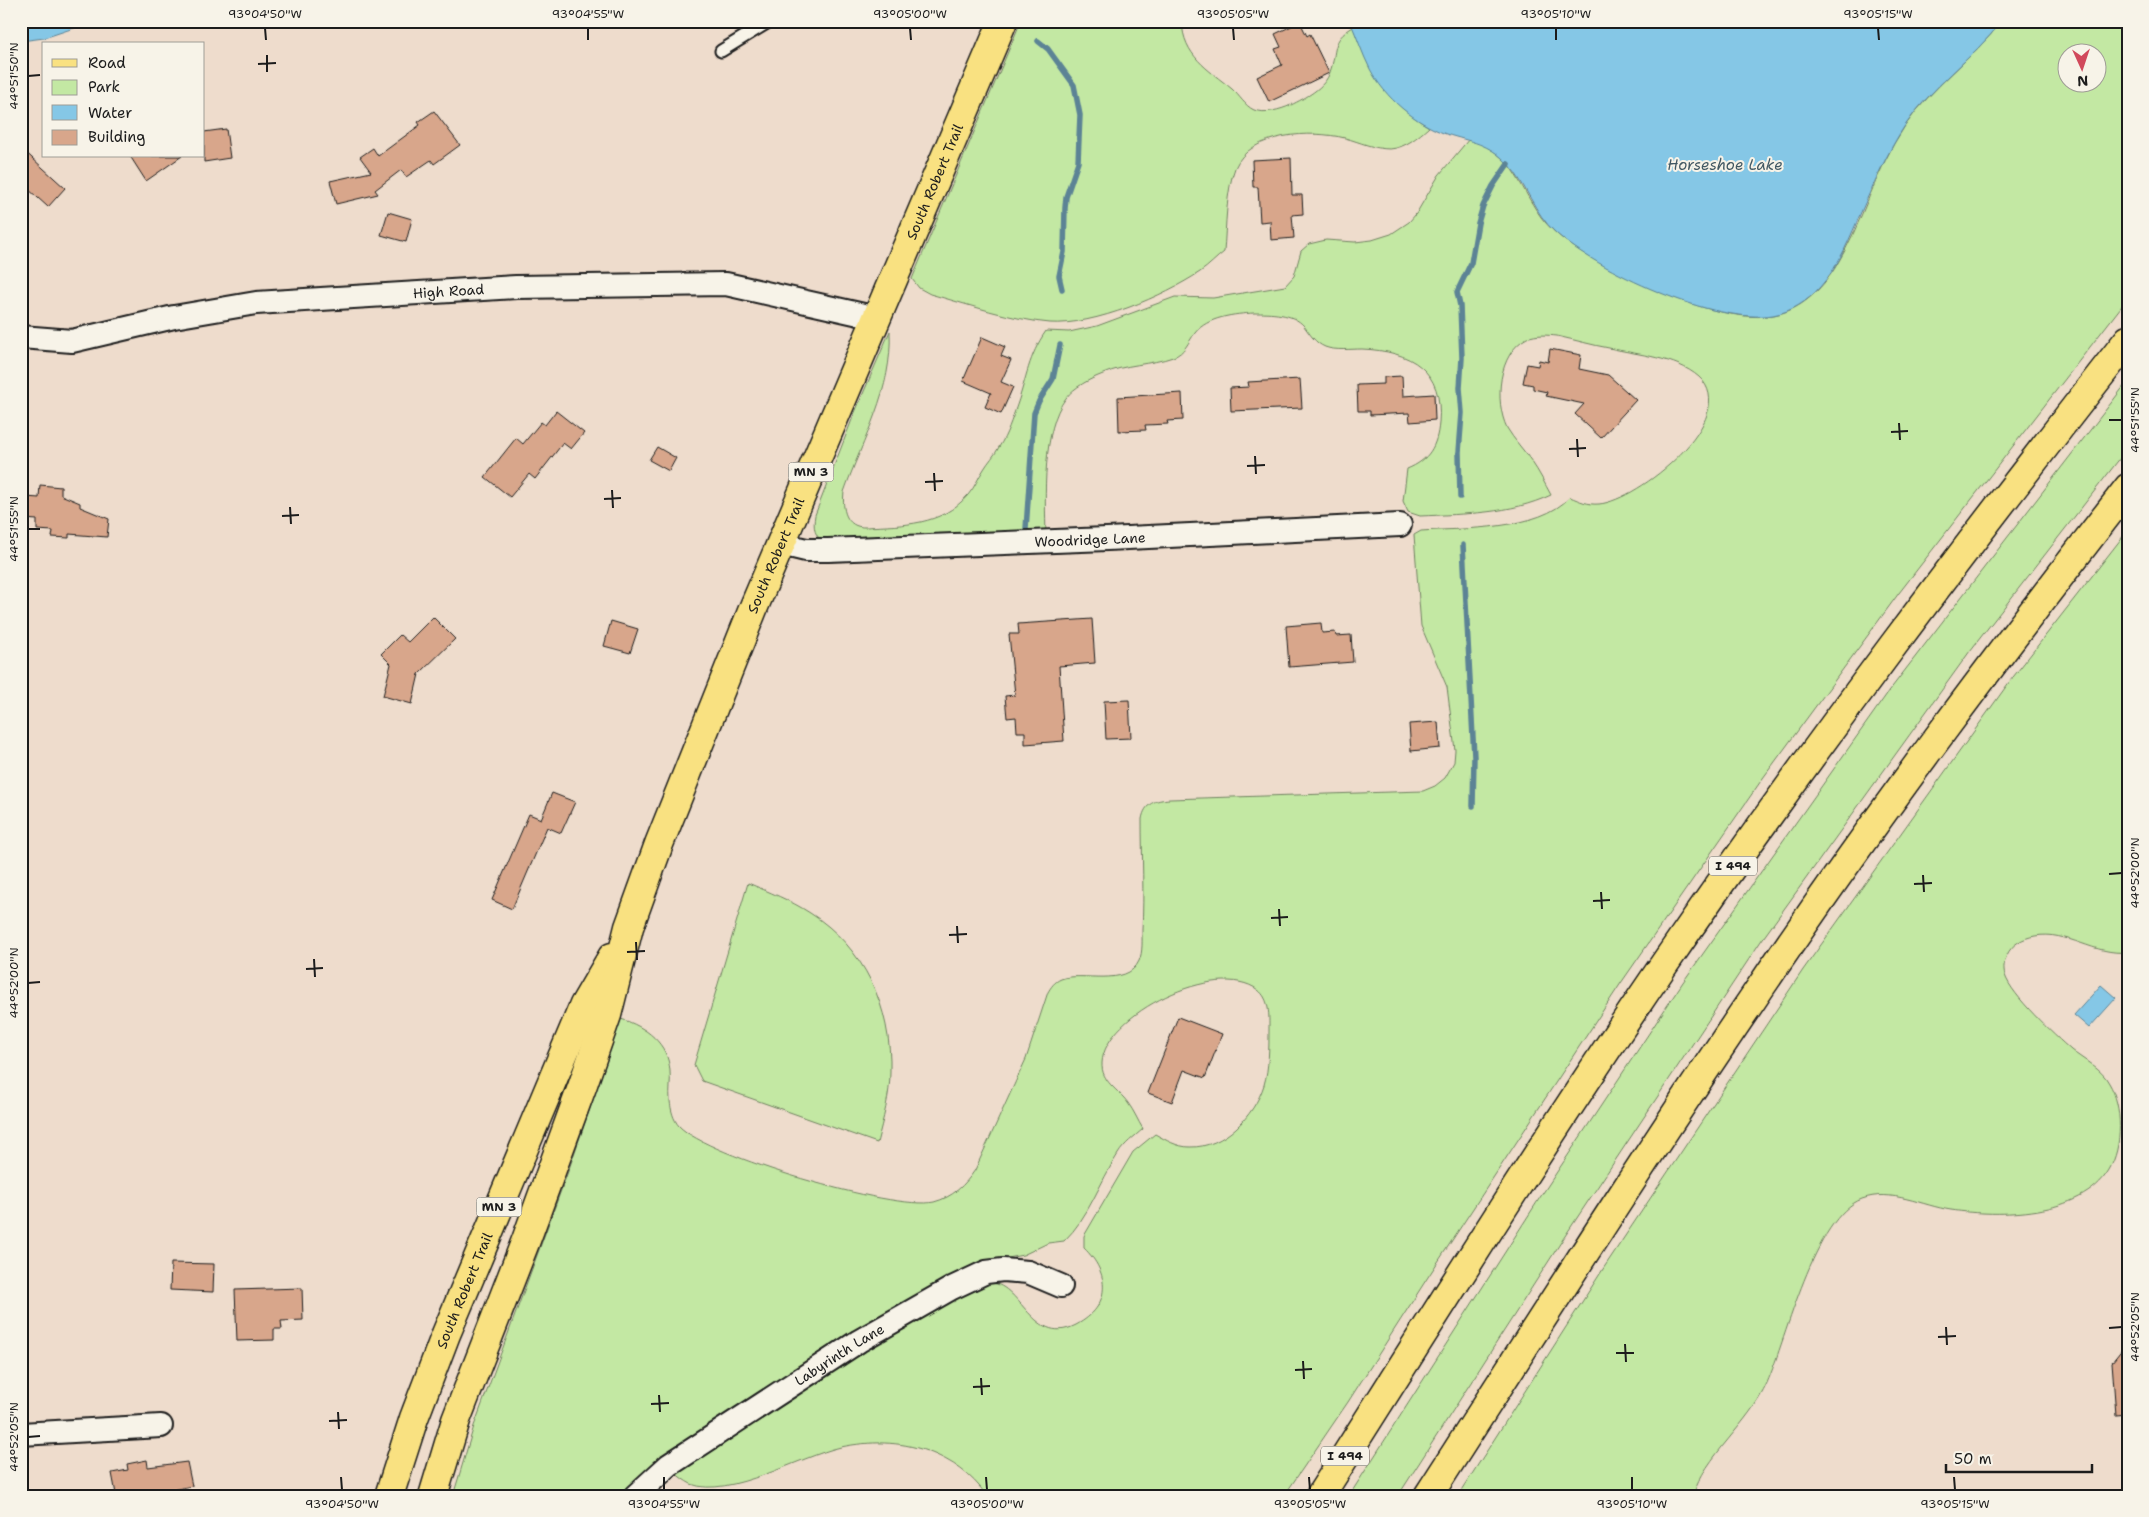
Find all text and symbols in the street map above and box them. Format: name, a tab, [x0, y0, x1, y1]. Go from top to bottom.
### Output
text: 93°04'50"W	[228, 6, 302, 22]
text: 93°04'55"W	[552, 6, 624, 22]
text: 93°05'00"W	[873, 6, 947, 22]
text: 93°05'05"W	[1197, 6, 1269, 22]
text: 93°05'10"W	[1521, 6, 1591, 22]
text: 93°05'15"W	[1843, 6, 1913, 22]
text: 44°51'50"N	[6, 42, 22, 110]
legend	[42, 42, 205, 158]
north arrow	[2056, 42, 2106, 92]
text: Road	[88, 53, 126, 73]
text: N	[2077, 72, 2089, 90]
text: Park	[88, 77, 120, 97]
text: Water	[88, 103, 132, 123]
street label: South Robert Trail	[902, 120, 968, 242]
text: Building	[88, 127, 145, 147]
water label: Horseshoe Lake	[1667, 155, 1783, 175]
street label: High Road	[412, 280, 485, 302]
text: 44°51'55"N	[2127, 387, 2143, 453]
road number: MN 3	[788, 462, 834, 482]
street label: South Robert Trail	[743, 494, 809, 616]
text: 44°51'55"N	[6, 496, 22, 562]
street label: Woodridge Lane	[1034, 528, 1146, 551]
text: 44°52'00"N	[2127, 837, 2143, 909]
road number: I 494	[1709, 856, 1757, 876]
text: 44°52'00"N	[6, 947, 22, 1019]
road number: MN 3	[476, 1198, 522, 1216]
street label: South Robert Trail	[432, 1229, 497, 1351]
text: 44°52'05"N	[2127, 1292, 2143, 1362]
street label: Labyrinth Lane	[791, 1320, 887, 1390]
text: 44°52'05"N	[6, 1402, 22, 1472]
scale bar	[1946, 1442, 2093, 1474]
road number: I 494	[1321, 1446, 1369, 1465]
text: 50 m	[1954, 1449, 1992, 1469]
text: 93°04'50"W	[305, 1496, 379, 1512]
text: 93°04'55"W	[628, 1496, 700, 1512]
text: 93°05'00"W	[950, 1496, 1024, 1512]
text: 93°05'05"W	[1274, 1496, 1346, 1512]
text: 93°05'10"W	[1597, 1496, 1667, 1512]
text: 93°05'15"W	[1920, 1496, 1990, 1512]

